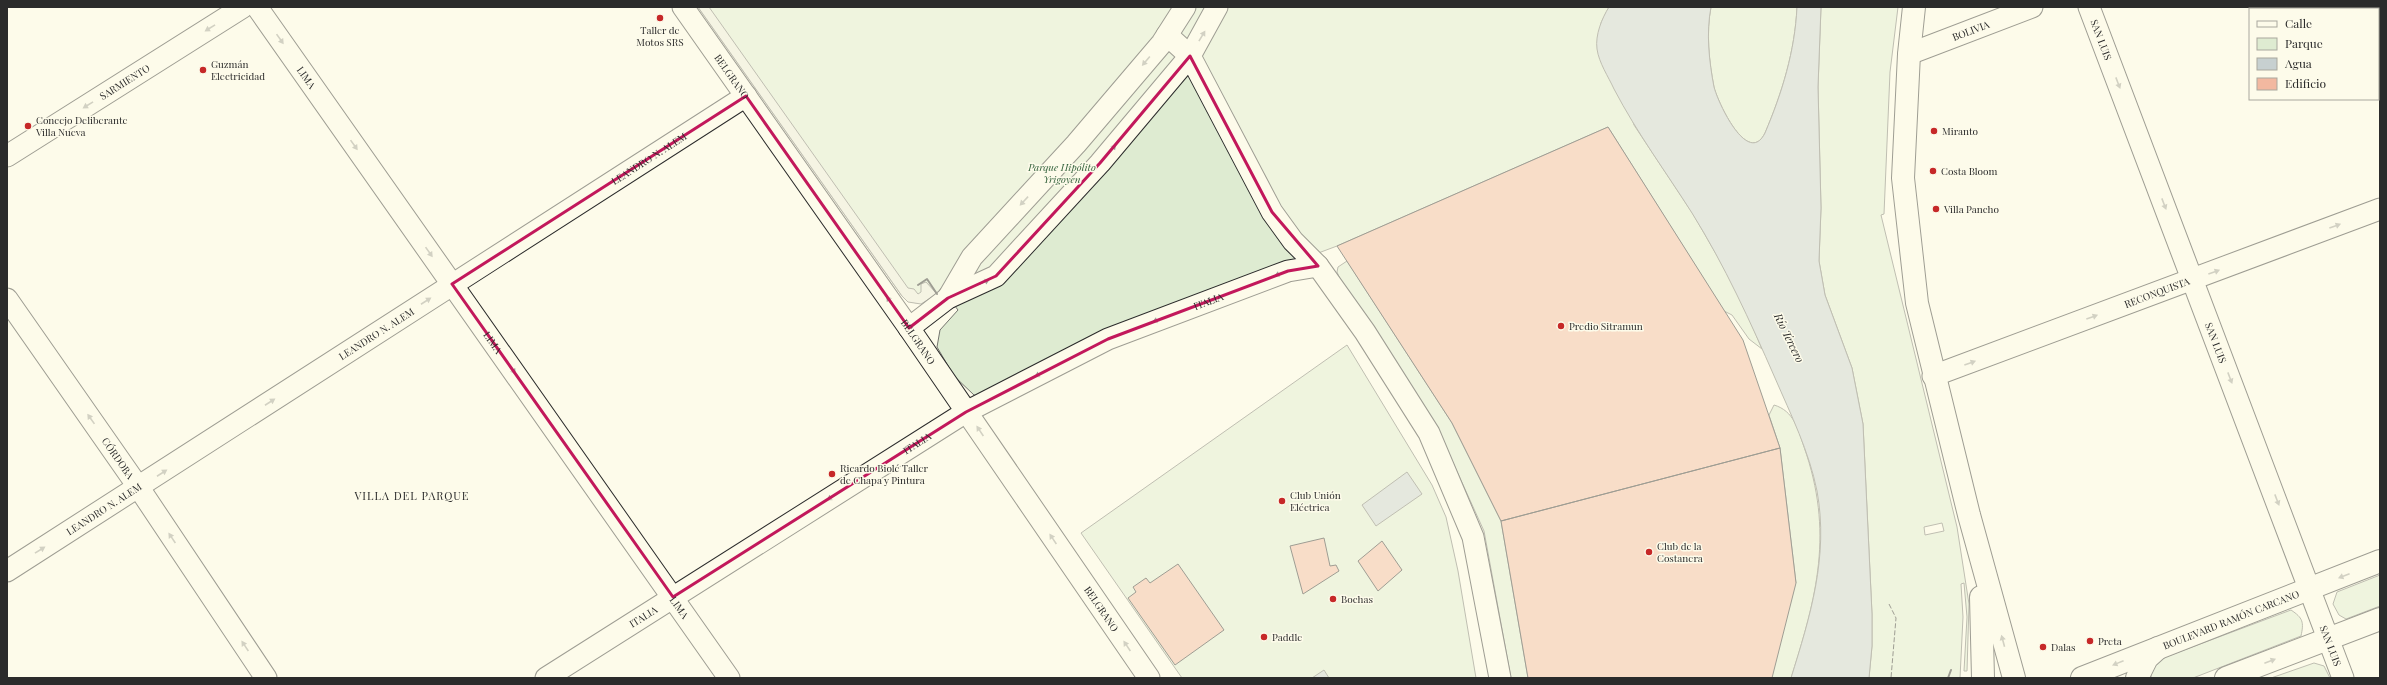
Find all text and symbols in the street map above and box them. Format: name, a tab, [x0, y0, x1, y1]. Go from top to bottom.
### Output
legend	[2249, 8, 2379, 100]
marker: Taller de Motos SRS	[655, 13, 665, 23]
text: Calle	[2285, 15, 2312, 31]
street label: BOLIVIA	[1950, 17, 1992, 44]
street label: SAN LUIS	[2087, 17, 2115, 62]
place label: Taller de Motos SRS	[636, 23, 684, 49]
one-way arrow	[205, 24, 215, 32]
one-way arrow	[1198, 31, 1206, 42]
one-way arrow	[276, 34, 284, 44]
text: Parque	[2285, 35, 2323, 51]
street label: BELGRANO	[711, 51, 753, 102]
text: Agua	[2284, 55, 2312, 71]
one-way arrow	[1142, 56, 1151, 67]
place label: Guzmán Electricidad	[211, 57, 265, 83]
street label: SARMIENTO	[97, 61, 152, 103]
street label: LIMA	[294, 63, 320, 92]
marker: Guzmán Electricidad	[198, 65, 208, 75]
text: Edificio	[2285, 75, 2327, 91]
one-way arrow	[2116, 77, 2122, 89]
one-way arrow	[83, 101, 93, 109]
place label: Concejo Deliberante Villa Nueva	[35, 113, 128, 139]
marker: Concejo Deliberante Villa Nueva	[23, 121, 33, 131]
place label: Miranto	[1942, 124, 1979, 138]
marker: Miranto	[1929, 126, 1939, 136]
street label: LEANDRO N. ALEM	[608, 129, 690, 188]
one-way arrow	[350, 140, 358, 151]
one-way arrow	[1108, 143, 1117, 154]
park label: Parque Hipólito Yrigoyen	[1027, 160, 1096, 186]
place label: Costa Bloom	[1941, 164, 1998, 178]
marker: Costa Bloom	[1928, 166, 1938, 176]
one-way arrow	[1019, 196, 1028, 206]
one-way arrow	[2162, 199, 2168, 211]
place label: Villa Pancho	[1943, 202, 1999, 216]
marker: Villa Pancho	[1931, 204, 1941, 214]
one-way arrow	[2330, 223, 2342, 229]
one-way arrow	[425, 246, 433, 257]
one-way arrow	[2208, 268, 2220, 274]
one-way arrow	[1273, 272, 1285, 278]
street label: RECONQUISTA	[2122, 274, 2192, 311]
one-way arrow	[978, 279, 989, 285]
street label: ITALIA	[1191, 289, 1226, 313]
one-way arrow	[886, 296, 894, 307]
one-way arrow	[421, 297, 432, 305]
street label: LEANDRO N. ALEM	[336, 304, 417, 363]
water label: Río Tercero	[1771, 310, 1808, 365]
one-way arrow	[2086, 314, 2098, 320]
street label: BELGRANO	[898, 316, 939, 367]
one-way arrow	[1152, 318, 1164, 324]
place label: Predio Sitramun	[1569, 319, 1643, 333]
street label: SAN LUIS	[2202, 320, 2230, 365]
marker: Predio Sitramun	[1556, 321, 1566, 331]
street label: LIMA	[480, 328, 506, 357]
one-way arrow	[1964, 359, 1976, 365]
one-way arrow	[508, 364, 516, 375]
one-way arrow	[1034, 371, 1046, 377]
one-way arrow	[2228, 373, 2234, 385]
one-way arrow	[265, 398, 276, 406]
one-way arrow	[87, 414, 95, 424]
one-way arrow	[976, 426, 984, 436]
street label: ITALIA	[900, 429, 934, 457]
street label: CÓRDOBA	[99, 434, 138, 482]
place label: Ricardo Biolé Taller de Chapa y Pintura	[840, 461, 929, 487]
one-way arrow	[156, 469, 167, 477]
marker: Ricardo Biolé Taller de Chapa y Pintura	[827, 469, 837, 479]
street label: LEANDRO N. ALEM	[63, 479, 144, 538]
district label: VILLA DEL PARQUE	[353, 488, 470, 503]
place label: Club Unión Eléctrica	[1290, 488, 1341, 514]
one-way arrow	[827, 493, 837, 501]
one-way arrow	[2274, 494, 2280, 506]
marker: Club Unión Eléctrica	[1277, 496, 1287, 506]
one-way arrow	[168, 533, 176, 543]
one-way arrow	[1049, 533, 1057, 544]
place label: Club de la Costanera	[1657, 539, 1703, 565]
one-way arrow	[34, 547, 46, 554]
marker: Club de la Costanera	[1644, 547, 1654, 557]
one-way arrow	[2337, 573, 2349, 579]
street label: BELGRANO	[1081, 583, 1122, 634]
street label: BOULEVARD RAMÓN CARCANO	[2161, 586, 2301, 653]
place label: Bochas	[1341, 592, 1373, 606]
street label: LIMA	[667, 593, 692, 622]
marker: Bochas	[1328, 594, 1338, 604]
street label: ITALIA	[626, 602, 661, 631]
street label: SAN LUIS	[2317, 623, 2345, 668]
place label: Paddle	[1272, 630, 1302, 644]
marker: Paddle	[1259, 632, 1269, 642]
one-way arrow	[2000, 634, 2006, 646]
place label: Preta	[2098, 634, 2122, 648]
marker: Preta	[2085, 636, 2095, 646]
one-way arrow	[241, 640, 249, 651]
place label: Dalas	[2051, 640, 2075, 654]
one-way arrow	[1123, 641, 1131, 651]
marker: Dalas	[2038, 642, 2048, 652]
one-way arrow	[2264, 657, 2276, 663]
one-way arrow	[2112, 661, 2124, 667]

